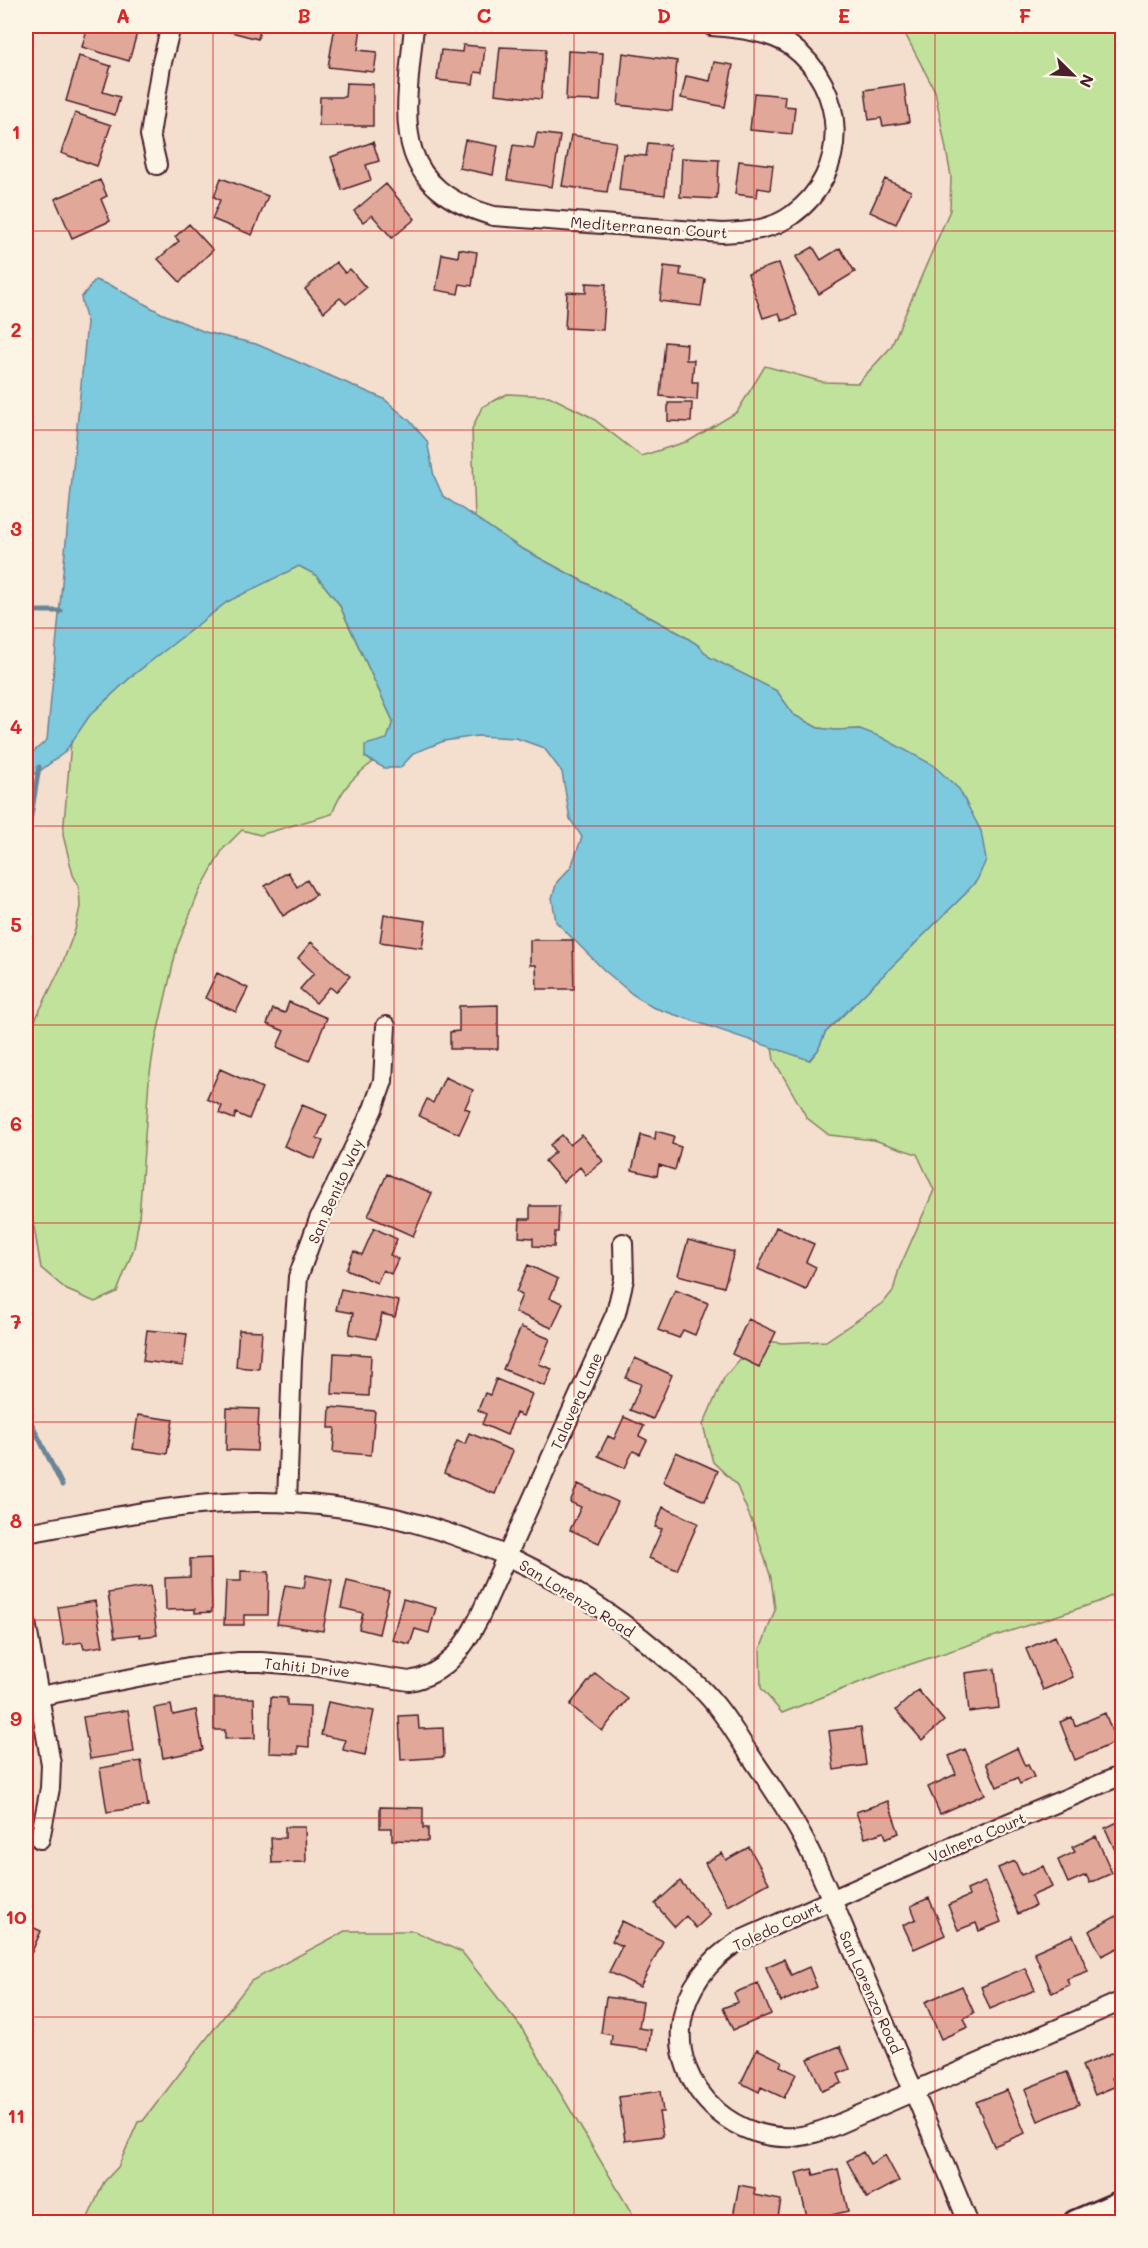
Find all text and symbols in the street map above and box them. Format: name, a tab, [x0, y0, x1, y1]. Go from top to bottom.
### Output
text: A	[116, 2, 130, 28]
text: B	[297, 2, 311, 28]
text: C	[477, 2, 492, 28]
text: D	[657, 2, 671, 28]
text: E	[838, 2, 850, 28]
text: F	[1019, 2, 1032, 28]
north arrow	[1043, 45, 1103, 105]
text: N	[1075, 71, 1099, 91]
text: 1	[12, 118, 20, 144]
street label: Mediterranean Court	[570, 212, 728, 242]
text: 2	[10, 316, 22, 342]
text: 3	[10, 515, 22, 541]
text: 4	[10, 713, 23, 739]
text: 5	[10, 911, 22, 937]
text: 6	[10, 1110, 22, 1136]
street label: San Benito Way	[303, 1135, 367, 1247]
text: 7	[10, 1308, 22, 1334]
street label: Talavera Lane	[546, 1349, 606, 1453]
text: 8	[10, 1507, 22, 1533]
street label: San Lorenzo Road	[516, 1554, 638, 1642]
street label: Tahiti Drive	[263, 1653, 351, 1681]
text: 9	[10, 1705, 22, 1731]
street label: Valnera Court	[925, 1807, 1029, 1867]
street label: Toledo Court	[730, 1897, 824, 1955]
text: 10	[5, 1903, 27, 1929]
street label: San Lorenzo Road	[835, 1928, 907, 2056]
text: 11	[7, 2102, 25, 2128]

